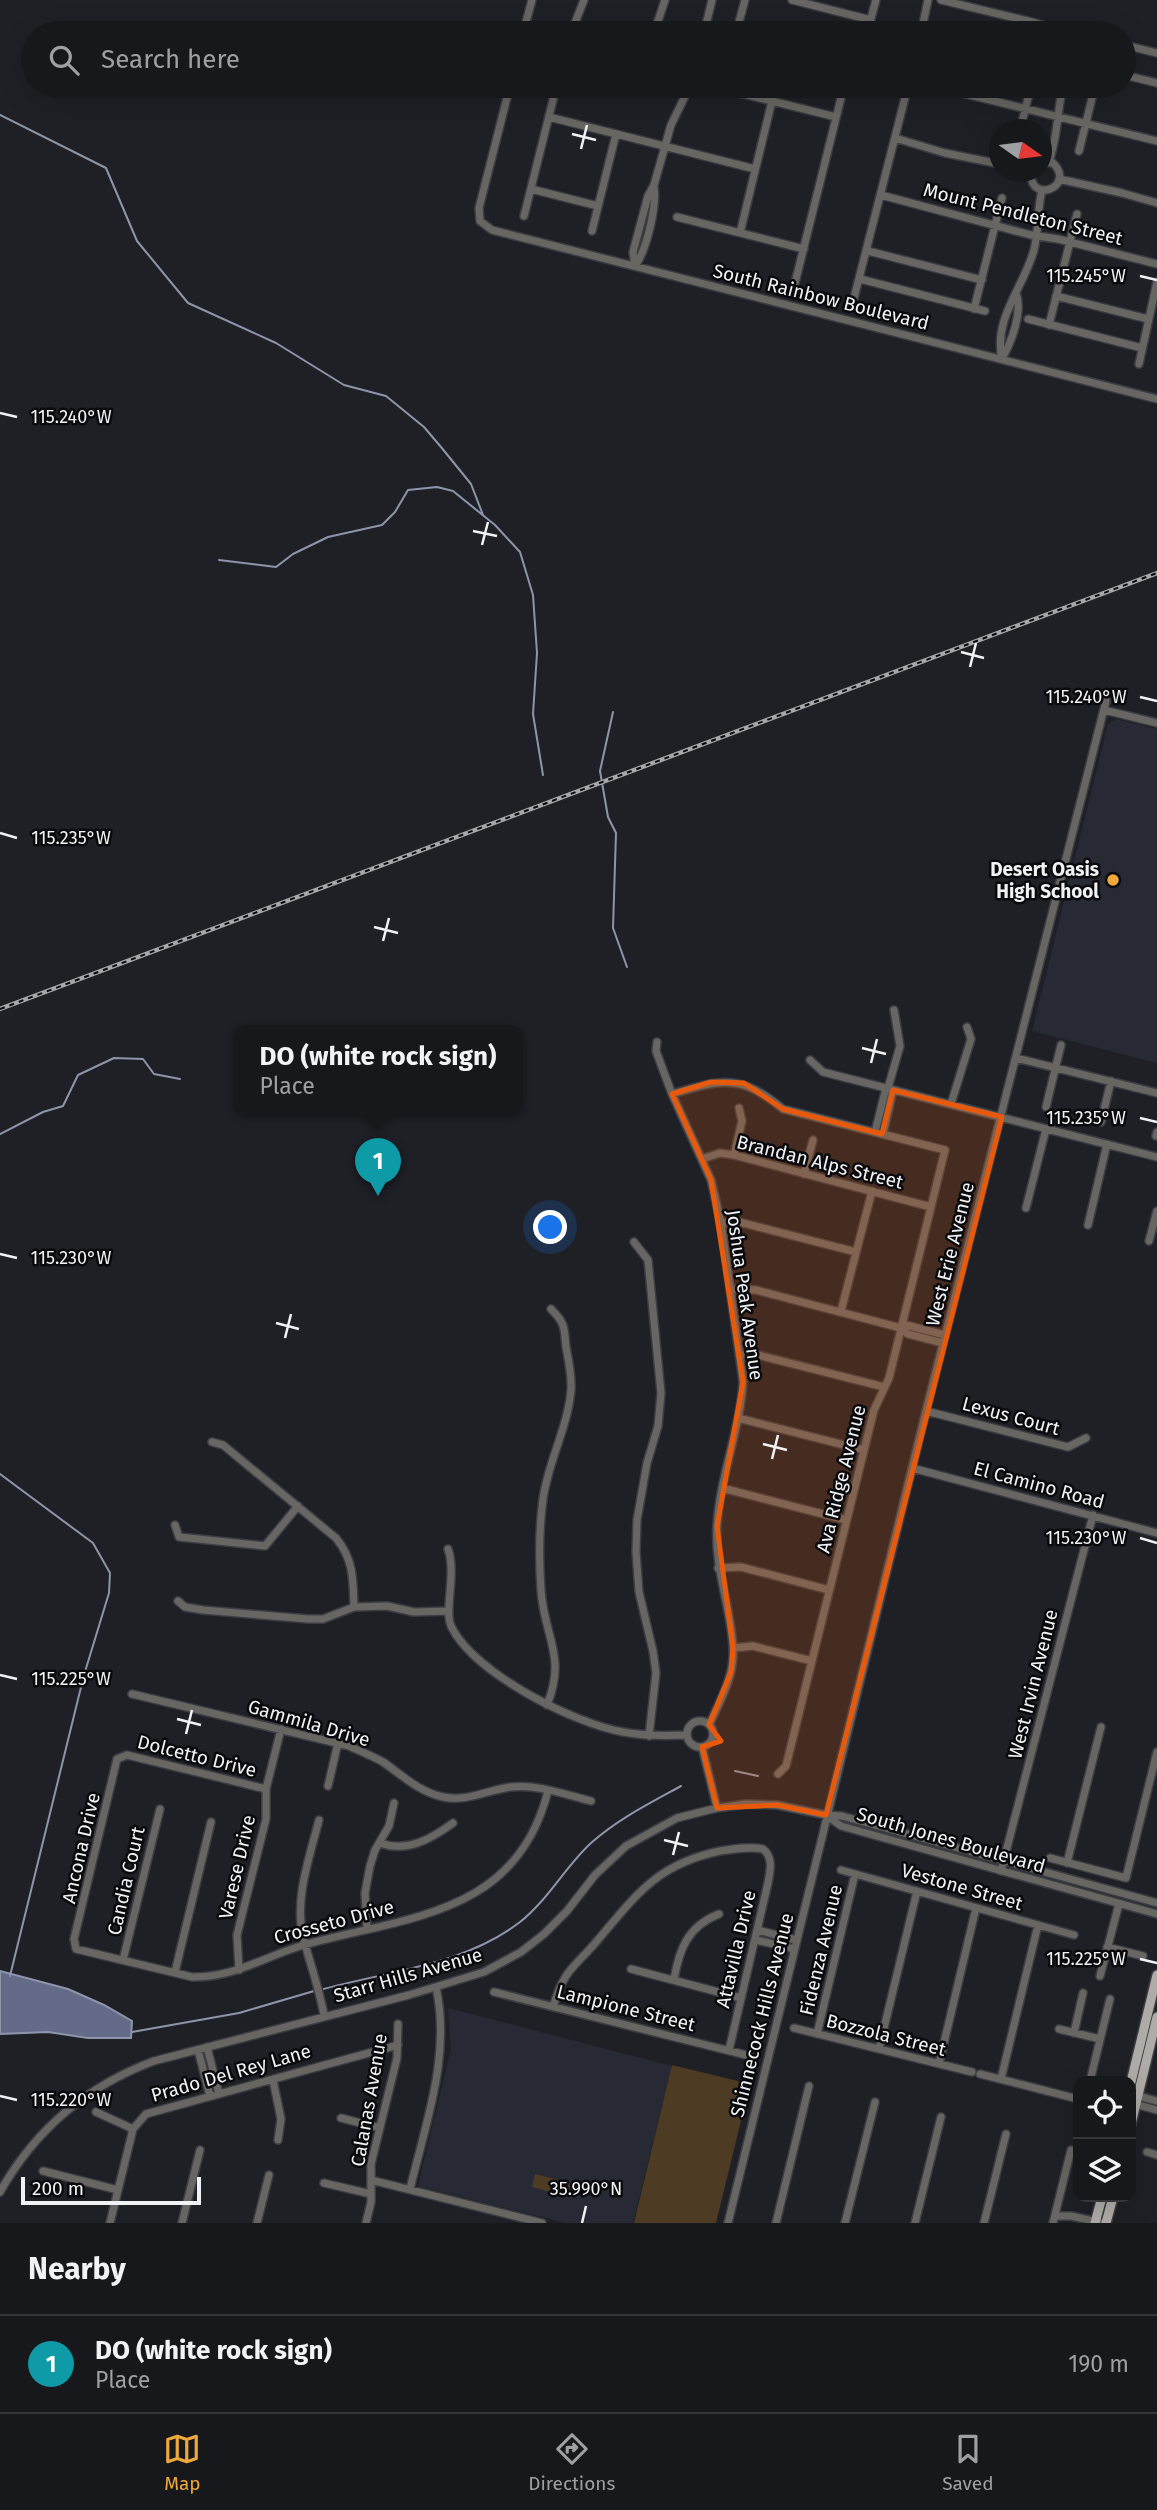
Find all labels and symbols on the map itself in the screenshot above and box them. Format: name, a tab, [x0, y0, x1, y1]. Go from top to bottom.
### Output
north arrow	[989, 119, 1052, 182]
street label: Mount Pendleton Street	[921, 178, 1125, 250]
street label: South Rainbow Boulevard	[711, 259, 931, 335]
text: 115.245°W	[1046, 265, 1126, 287]
text: 115.240°W	[31, 406, 112, 428]
text: 115.240°W	[1046, 686, 1127, 708]
text: 115.235°W	[31, 827, 111, 849]
place label: Desert Oasis High School	[990, 858, 1099, 903]
marker: Desert Oasis High School	[1105, 872, 1121, 888]
text: 115.235°W	[1046, 1107, 1126, 1129]
street label: Brandan Alps Street	[734, 1130, 906, 1194]
pin: 1	[355, 1138, 401, 1196]
street label: West Erie Avenue	[921, 1180, 979, 1328]
street label: Joshua Peak Avenue	[722, 1208, 768, 1382]
your location	[533, 1210, 567, 1244]
text: 115.230°W	[31, 1247, 112, 1269]
street label: Lexus Court	[960, 1392, 1062, 1440]
street label: Ava Ridge Avenue	[812, 1403, 870, 1555]
street label: El Camino Road	[971, 1457, 1107, 1513]
text: 115.230°W	[1046, 1527, 1127, 1549]
street label: West Irvin Avenue	[1003, 1607, 1063, 1761]
text: 115.225°W	[31, 1668, 111, 1690]
street label: Gammila Drive	[245, 1695, 373, 1751]
street label: Dolcetto Drive	[135, 1730, 259, 1782]
street label: Ancona Drive	[57, 1790, 105, 1906]
street label: South Jones Boulevard	[854, 1802, 1048, 1878]
street label: Varese Drive	[214, 1813, 260, 1921]
street label: Candia Court	[102, 1824, 150, 1937]
street label: Vestone Street	[899, 1859, 1025, 1915]
street label: Fidenza Avenue	[795, 1882, 847, 2018]
street label: Attavilla Drive	[711, 1888, 761, 2010]
street label: Crosseto Drive	[271, 1895, 397, 1949]
street label: Shinnecock Hills Avenue	[726, 1911, 798, 2119]
street label: Starr Hills Avenue	[331, 1943, 485, 2007]
text: 115.225°W	[1046, 1948, 1126, 1970]
street label: Lampione Street	[554, 1980, 698, 2036]
street label: Bozzola Street	[824, 2009, 948, 2061]
street label: Calanas Avenue	[346, 2032, 392, 2168]
street label: Prado Del Rey Lane	[148, 2039, 314, 2107]
text: 115.220°W	[31, 2089, 112, 2111]
scale bar	[21, 2174, 201, 2206]
text: 35.990°N	[550, 2178, 622, 2200]

